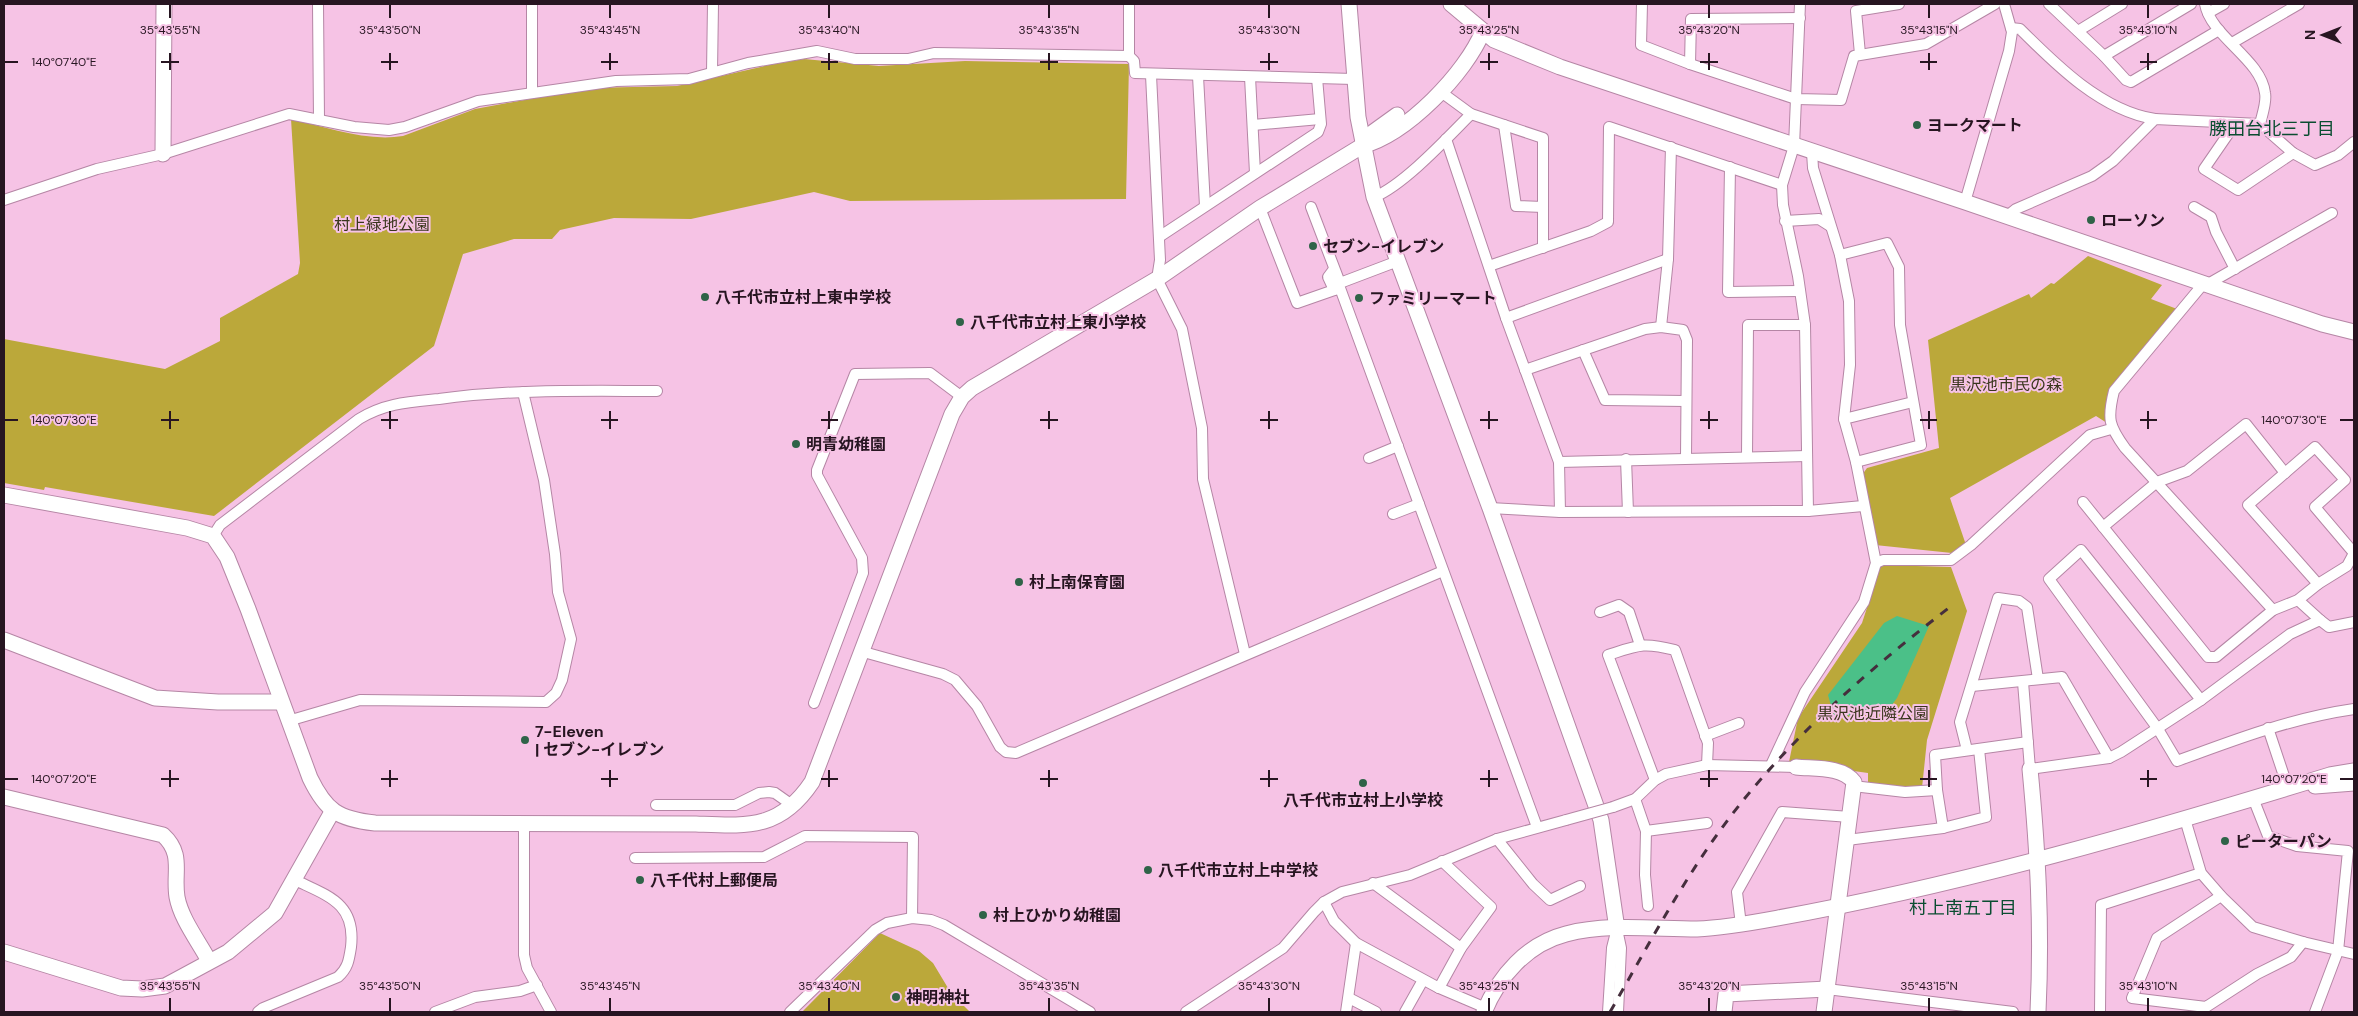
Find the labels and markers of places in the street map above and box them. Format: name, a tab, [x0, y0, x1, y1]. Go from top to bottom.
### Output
place label: ヨークマート	[1927, 115, 2023, 136]
marker: ヨークマート	[1911, 119, 1923, 131]
place label: ローソン	[2101, 210, 2165, 231]
marker: ローソン	[2085, 214, 2097, 226]
place label: セブン-イレブン	[1323, 236, 1444, 257]
marker: セブン-イレブン	[1307, 240, 1319, 252]
place label: 八千代市立村上東中学校	[715, 287, 891, 308]
place label: ファミリーマート	[1369, 288, 1497, 309]
marker: 八千代市立村上東中学校	[699, 291, 711, 303]
marker: ファミリーマート	[1353, 292, 1365, 304]
place label: 八千代市立村上東小学校	[970, 312, 1146, 333]
marker: 八千代市立村上東小学校	[954, 316, 966, 328]
place label: 明青幼稚園	[806, 434, 886, 455]
marker: 明青幼稚園	[790, 438, 802, 450]
place label: 村上南保育園	[1029, 572, 1125, 593]
marker: 村上南保育園	[1013, 576, 1025, 588]
place label: 7-Eleven | セブン-イレブン	[535, 721, 664, 760]
marker: 7-Eleven | セブン-イレブン	[519, 734, 531, 746]
marker: 八千代市立村上小学校	[1357, 777, 1369, 789]
place label: 八千代市立村上小学校	[1283, 790, 1443, 811]
place label: ピーターパン	[2235, 831, 2332, 852]
marker: ピーターパン	[2219, 835, 2231, 847]
place label: 八千代市立村上中学校	[1158, 860, 1318, 881]
marker: 八千代市立村上中学校	[1142, 864, 1154, 876]
place label: 八千代村上郵便局	[650, 870, 778, 891]
marker: 八千代村上郵便局	[634, 874, 646, 886]
place label: 村上ひかり幼稚園	[993, 905, 1121, 926]
marker: 村上ひかり幼稚園	[977, 909, 989, 921]
place label: 神明神社	[906, 987, 970, 1008]
marker: 神明神社	[890, 991, 902, 1003]

